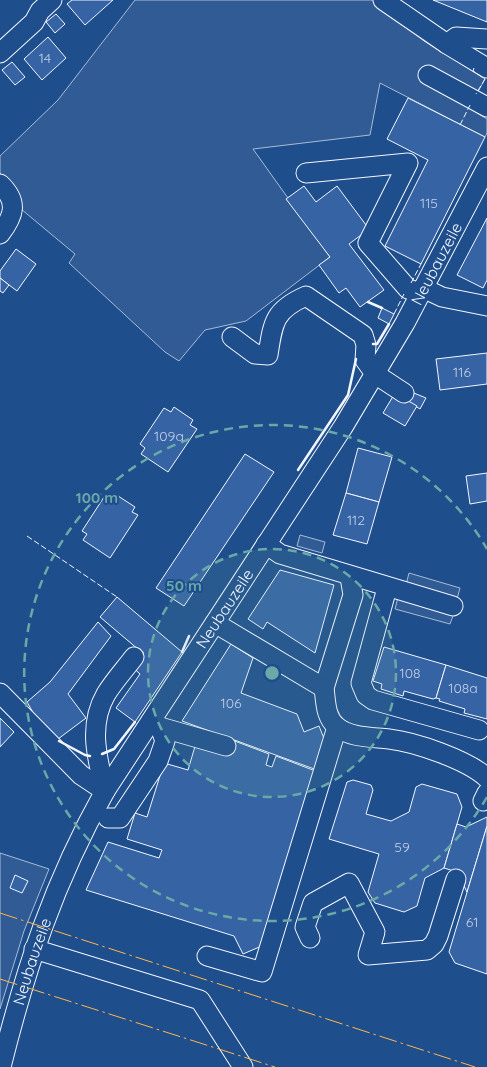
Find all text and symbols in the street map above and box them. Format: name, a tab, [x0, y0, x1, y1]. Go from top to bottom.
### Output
house number: 14	[39, 49, 51, 67]
house number: 115	[420, 194, 438, 212]
street label: Neubauzeile	[406, 219, 466, 308]
house number: 116	[453, 363, 471, 381]
house number: 109a	[154, 427, 184, 445]
text: 100 m	[76, 488, 118, 507]
house number: 112	[347, 511, 365, 529]
street label: Neubauzeile	[191, 565, 258, 652]
text: 50 m	[166, 576, 202, 595]
centre of rings	[263, 664, 281, 682]
house number: 108	[399, 664, 421, 682]
house number: 108a	[448, 679, 478, 697]
house number: 106	[220, 694, 242, 712]
house number: 59	[394, 838, 410, 856]
house number: 61	[466, 913, 478, 931]
street label: Neubauzeile	[8, 915, 55, 1007]

